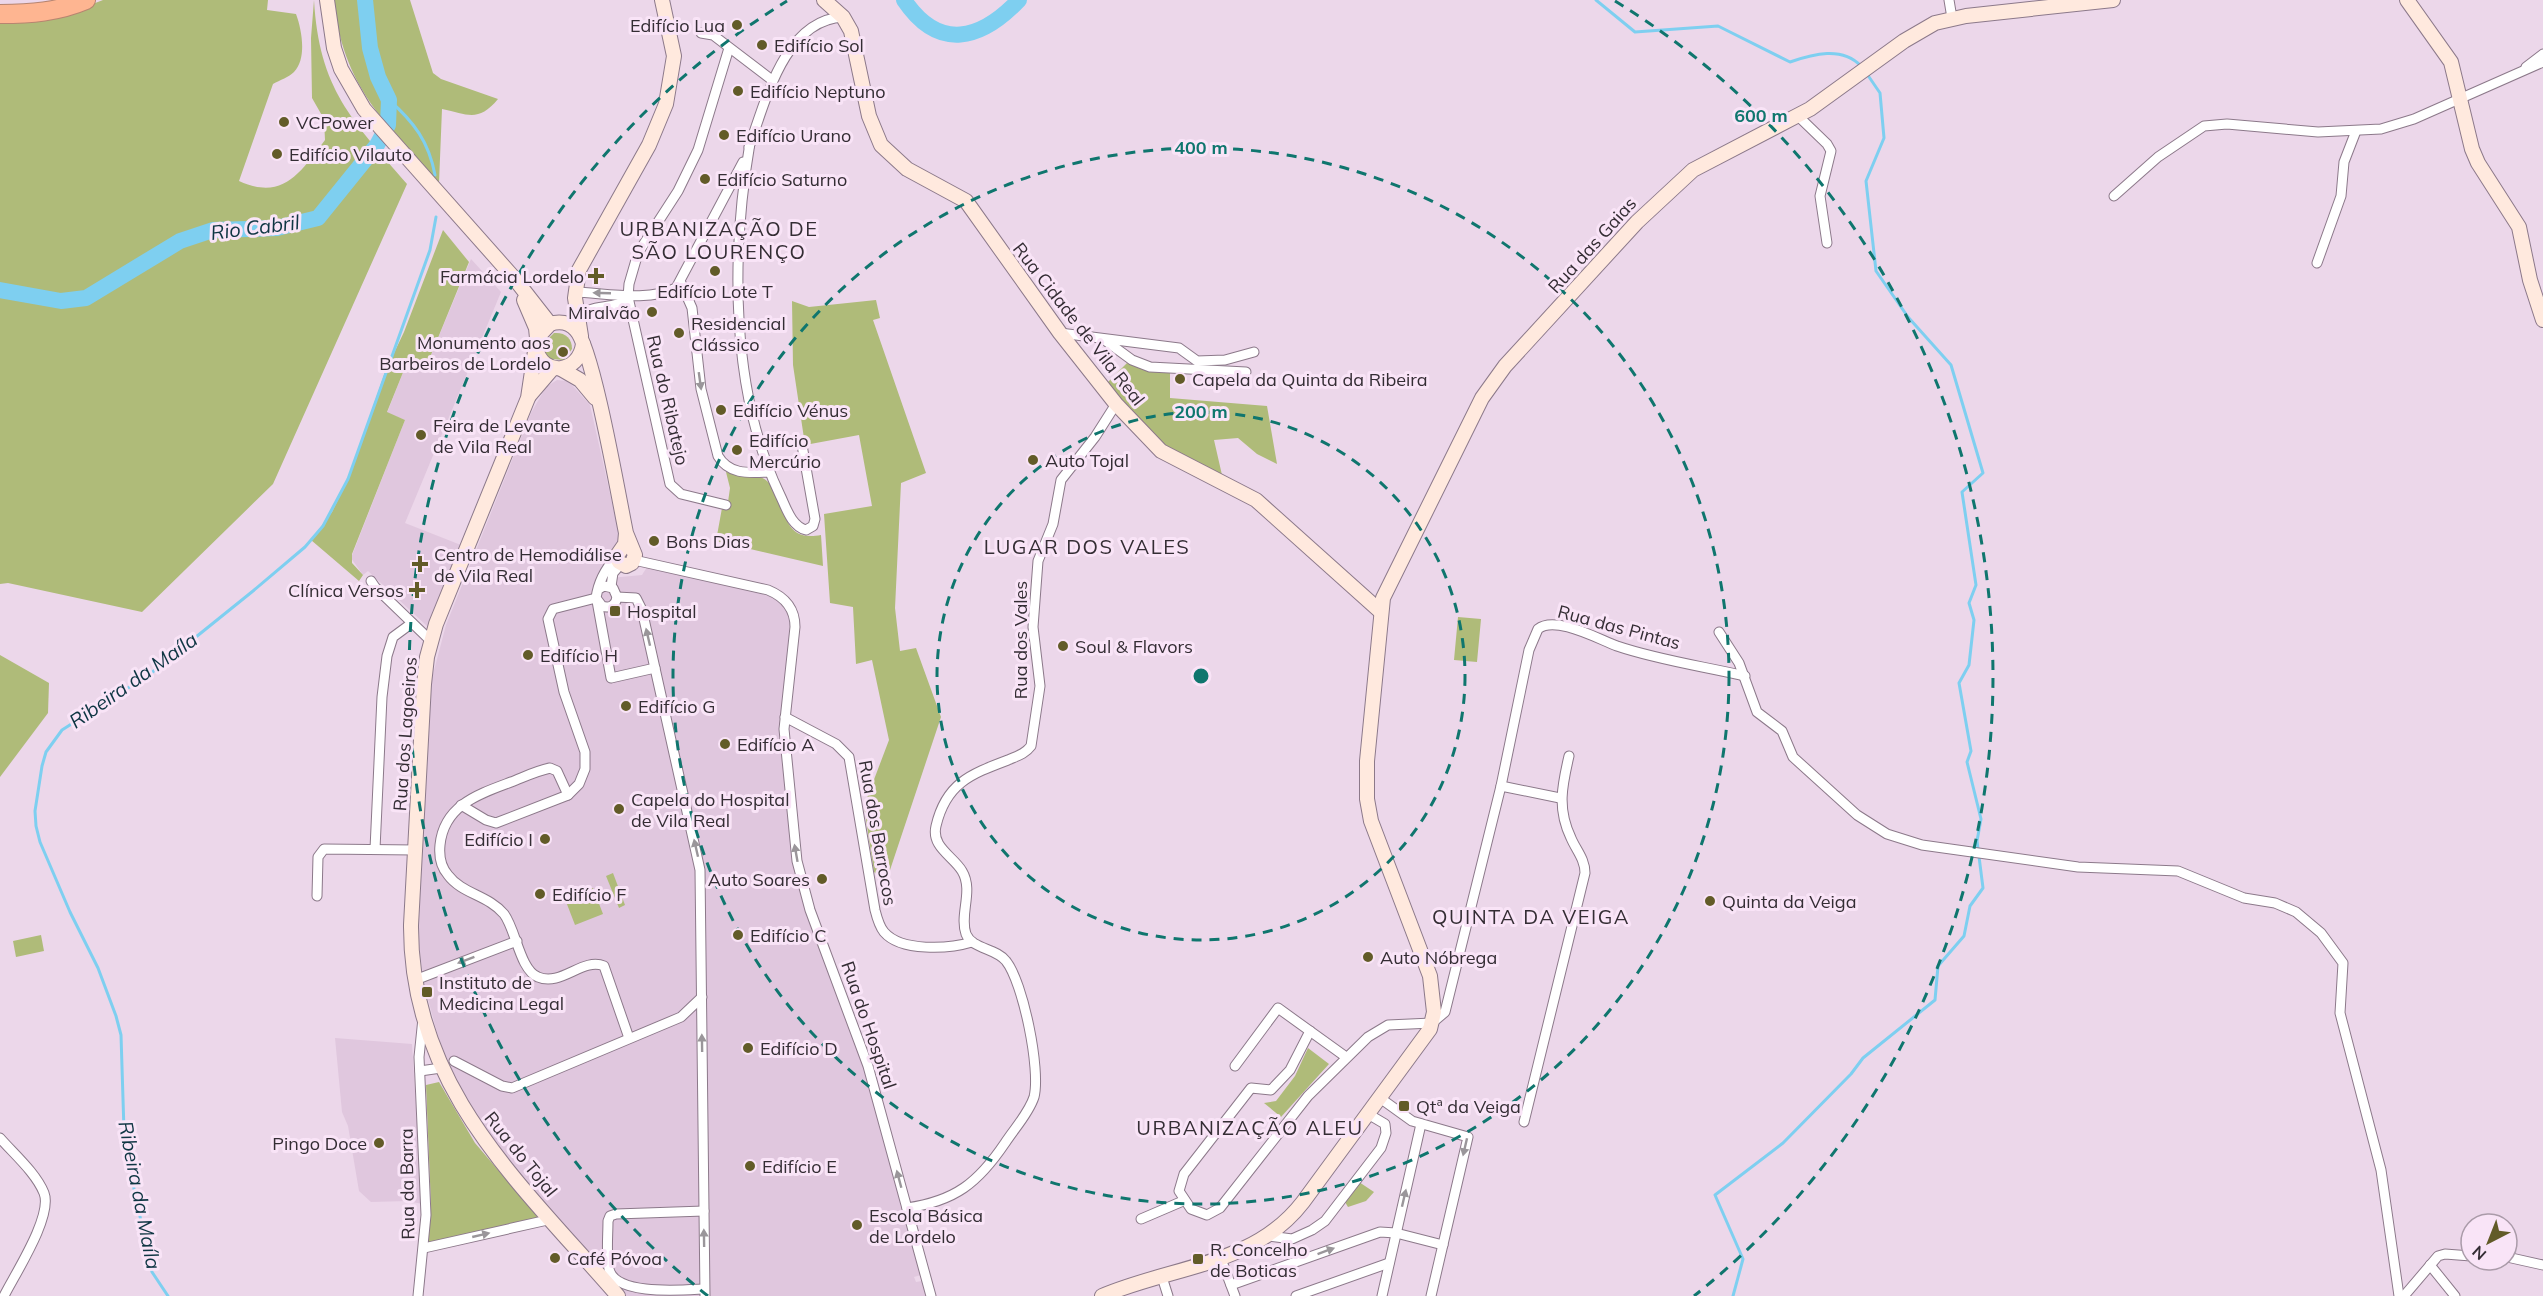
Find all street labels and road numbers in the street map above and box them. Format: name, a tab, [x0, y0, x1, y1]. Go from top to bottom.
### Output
street label: Rua das Gaias	[1543, 192, 1641, 298]
street label: Rua Cidade de Vila Real	[1008, 238, 1150, 410]
street label: Rua do Ribatejo	[642, 333, 694, 467]
street label: Rua dos Vales	[1009, 581, 1032, 699]
street label: Rua das Pintas	[1555, 600, 1683, 654]
street label: Rua dos Lagoeiros	[388, 656, 422, 812]
street label: Rua dos Barrocos	[854, 758, 902, 908]
street label: Rua do Hospital	[836, 958, 902, 1092]
street label: Rua do Tojal	[480, 1107, 562, 1201]
street label: Rua da Barra	[395, 1128, 419, 1240]

